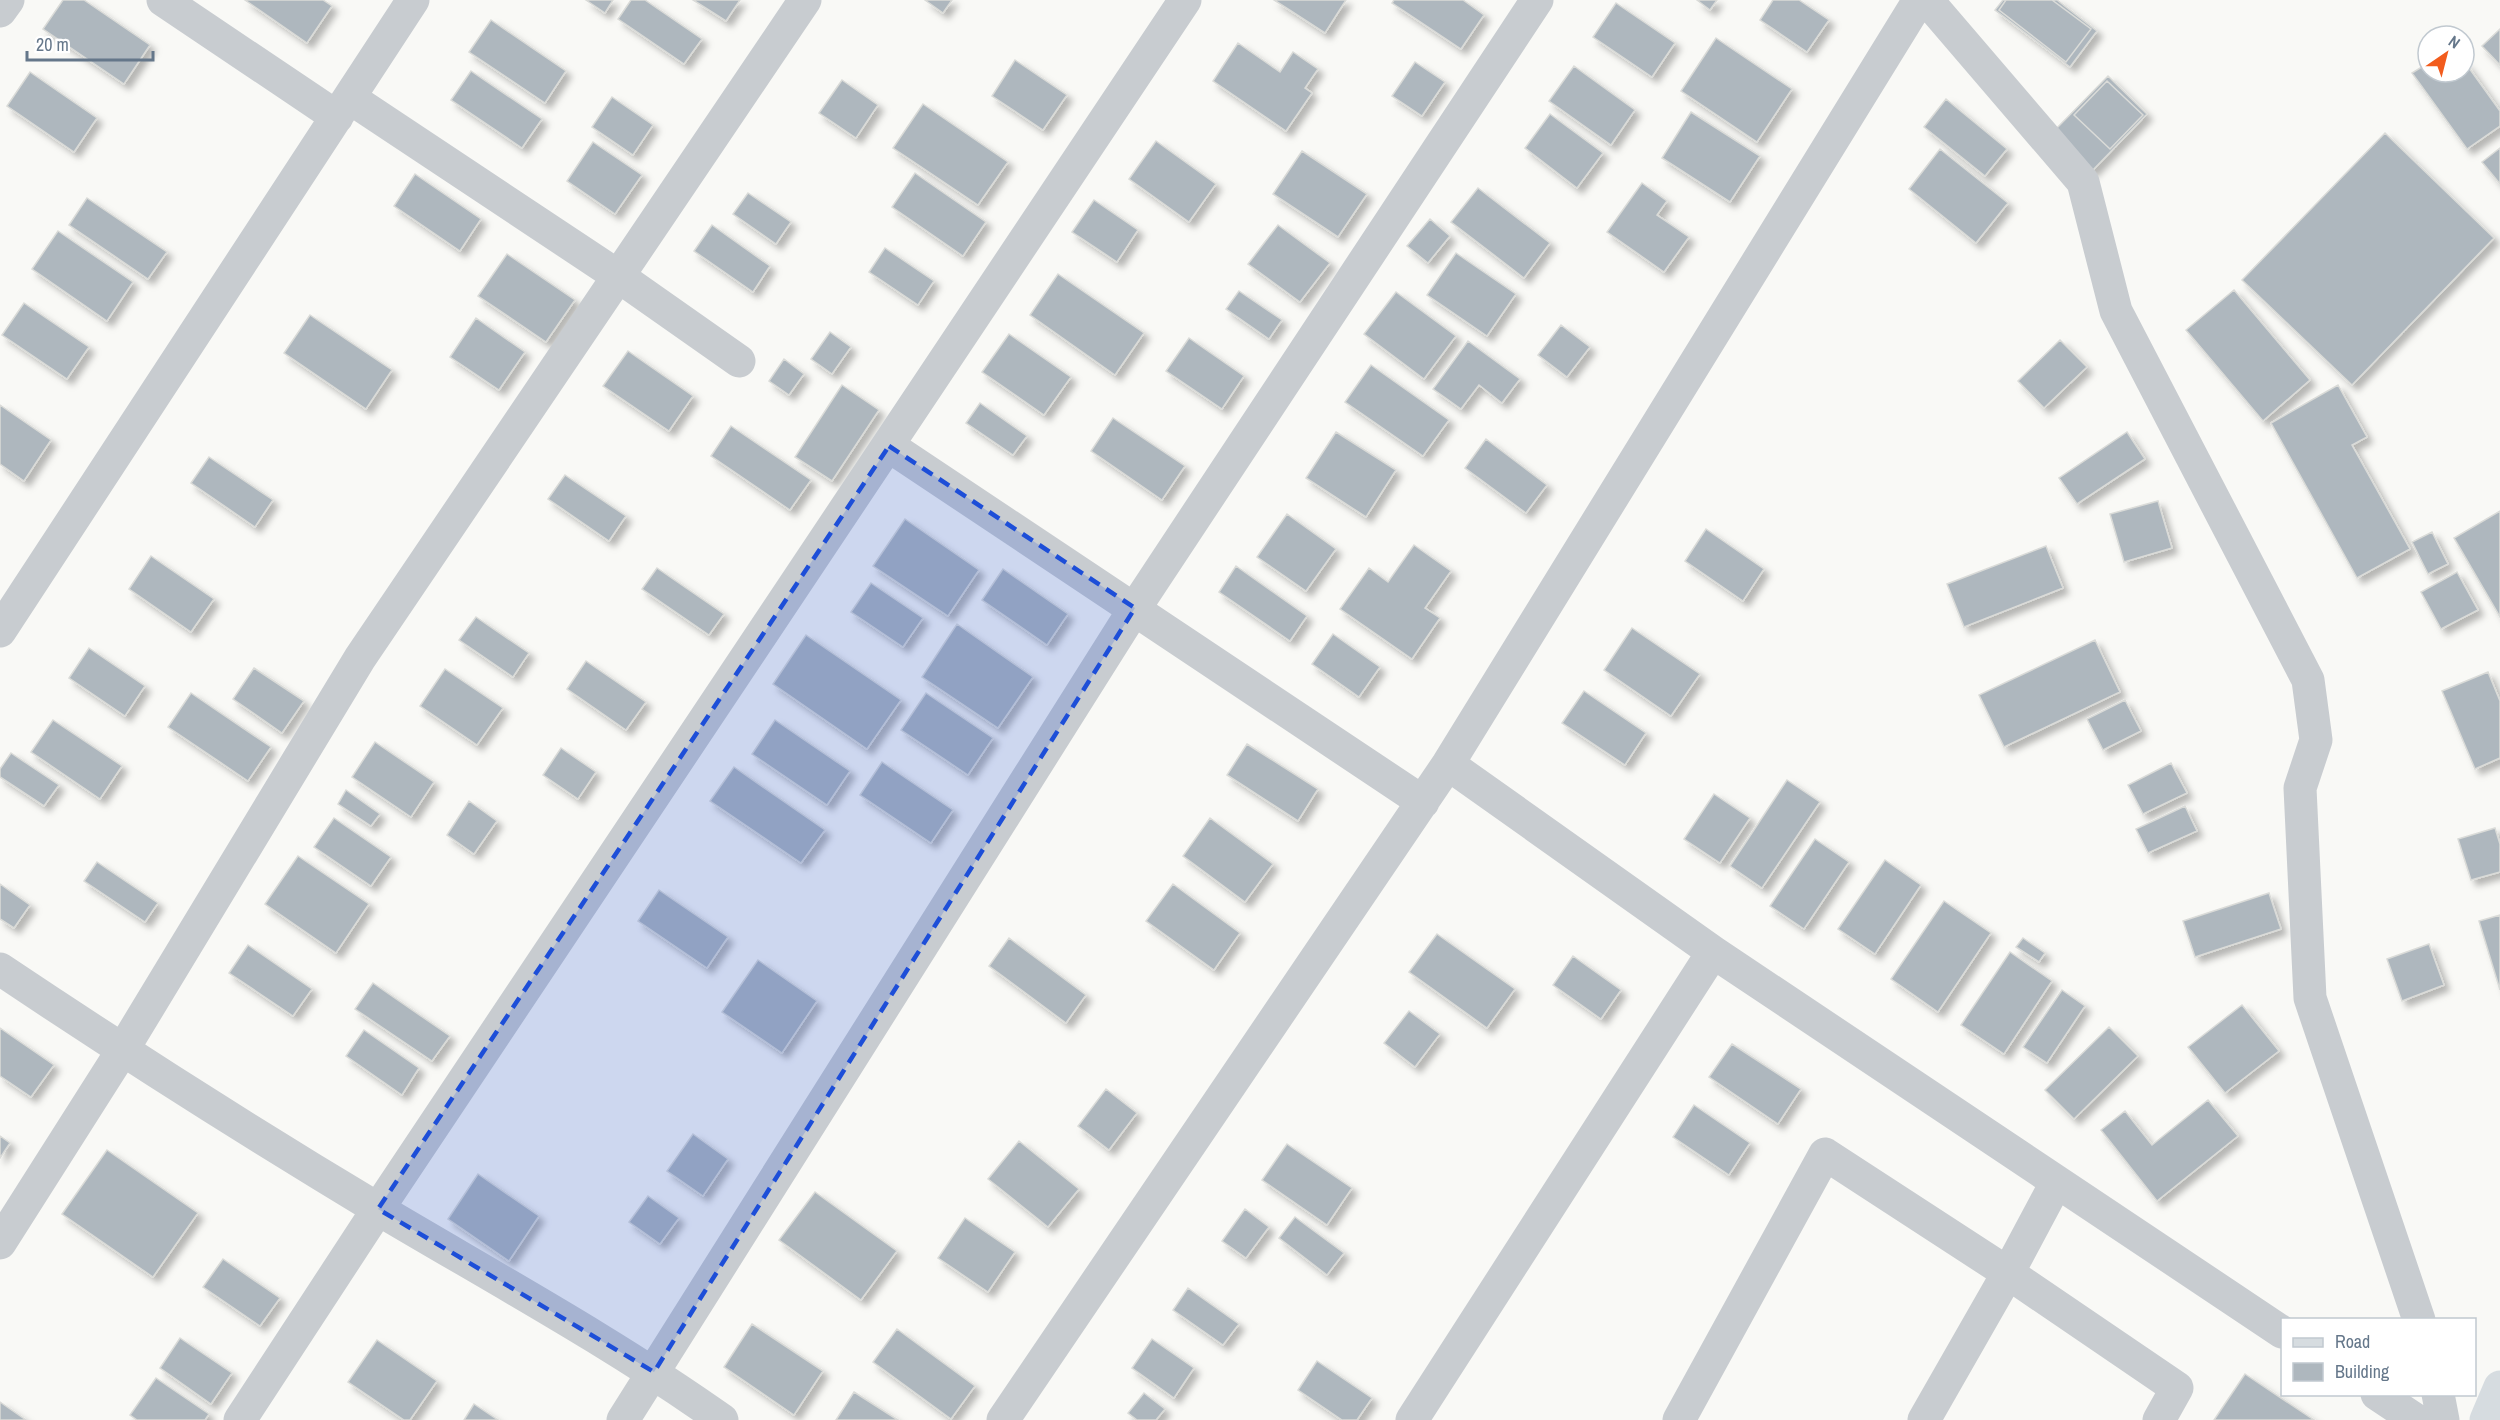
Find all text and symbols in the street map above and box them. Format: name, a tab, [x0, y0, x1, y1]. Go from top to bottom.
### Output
scale bar	[27, 24, 153, 62]
north arrow	[2416, 24, 2476, 84]
text: N	[2444, 30, 2465, 53]
text: 20 m	[36, 32, 69, 57]
legend	[2281, 1318, 2476, 1396]
text: Road	[2335, 1329, 2370, 1354]
text: Building	[2335, 1359, 2390, 1384]

